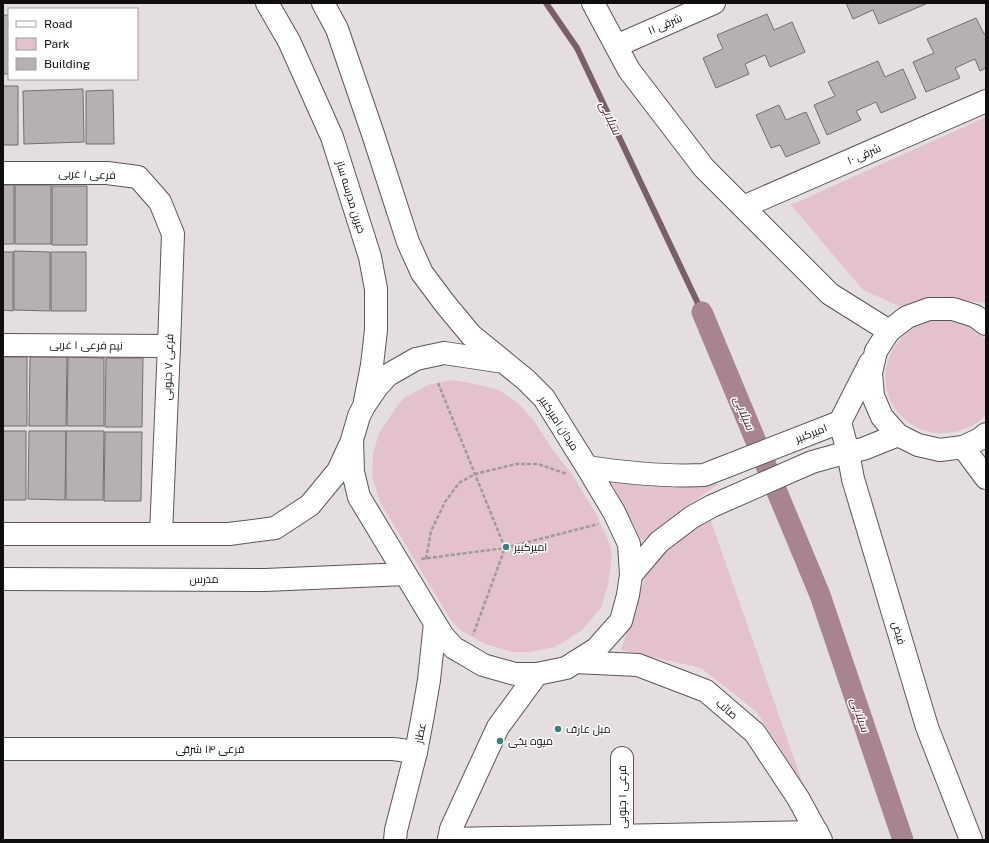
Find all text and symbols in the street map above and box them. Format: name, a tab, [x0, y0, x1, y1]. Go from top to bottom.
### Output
legend	[8, 8, 138, 80]
street label: ۱۱ شرقی	[646, 11, 684, 37]
text: Road	[44, 17, 72, 31]
text: Park	[44, 37, 70, 51]
text: Building	[44, 57, 90, 71]
water label: سیلابی	[596, 99, 624, 138]
street label: ۱۰ شرقی	[845, 142, 883, 167]
street label: خیرین مدرسه ساز	[333, 158, 368, 235]
street label: فرعی ۱ غربی	[58, 167, 116, 182]
street label: فرعی ۷ جنوبی	[161, 333, 176, 401]
street label: نیم فرعی ۱ غربی	[49, 338, 123, 354]
street label: میدان امیرکبیر	[536, 393, 581, 453]
water label: سیلابی	[731, 394, 758, 433]
street label: امیرکبیر	[792, 421, 829, 446]
place label: امیرکبیر	[513, 541, 547, 554]
marker: امیرکبیر	[501, 542, 511, 552]
street label: مدرس	[189, 573, 219, 586]
street label: فیض	[889, 620, 908, 646]
water label: سیلابی	[848, 696, 873, 735]
street label: صائب	[714, 697, 740, 721]
street label: عطار	[412, 722, 429, 746]
place label: مبل عارف	[566, 723, 611, 736]
marker: مبل عارف	[553, 724, 563, 734]
place label: میوه یخی	[508, 735, 553, 748]
marker: میوه یخی	[495, 736, 505, 746]
street label: فرعی ۱۴ شرقی	[176, 743, 244, 756]
street label: فرعی ۱ جنوبی	[616, 765, 629, 829]

